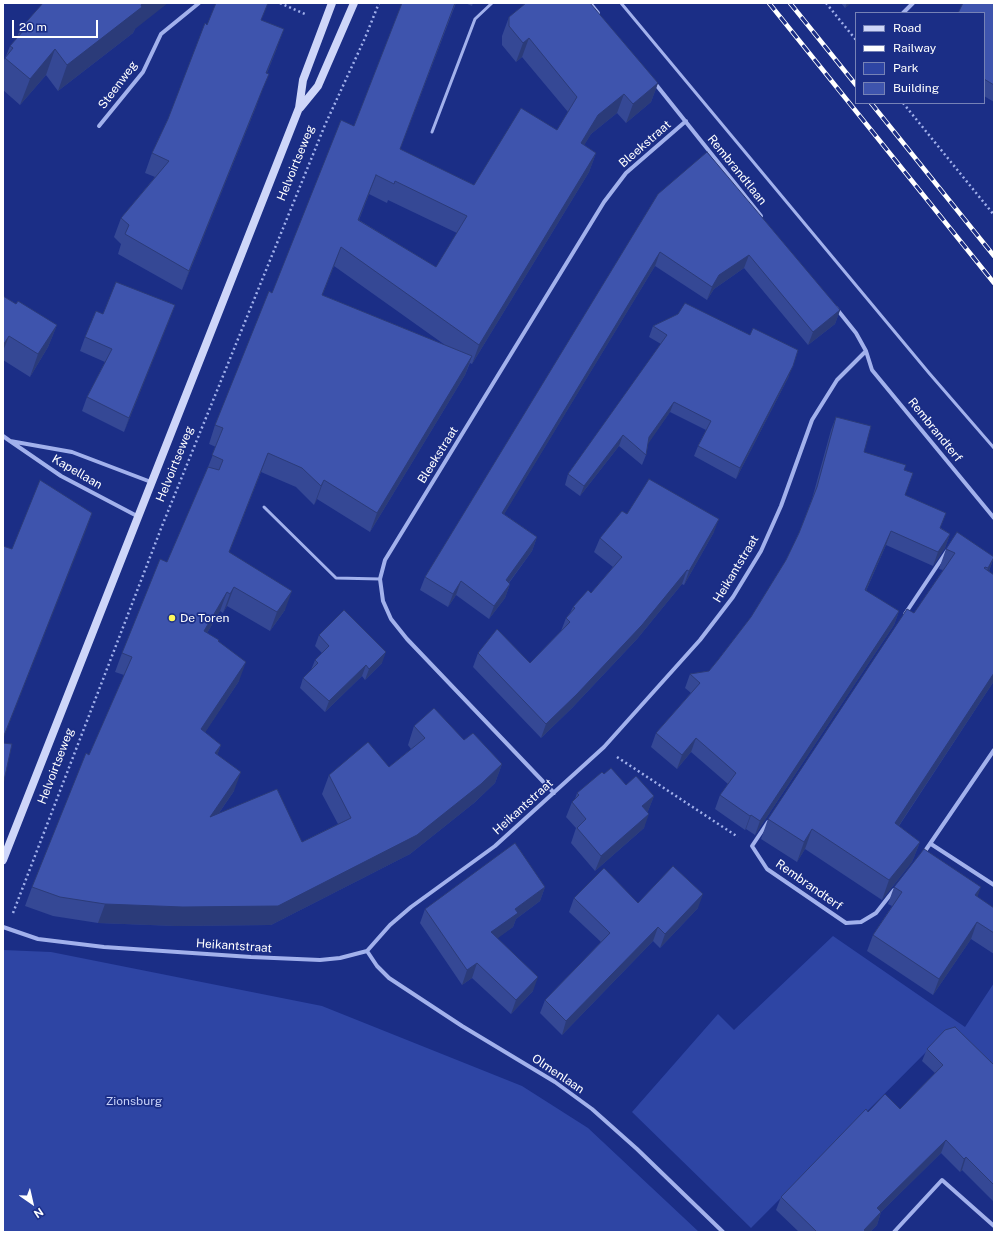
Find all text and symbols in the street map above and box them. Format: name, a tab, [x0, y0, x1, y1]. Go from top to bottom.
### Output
scale bar	[14, 12, 100, 38]
legend	[855, 12, 985, 104]
text: 20 m	[19, 20, 47, 34]
text: Road	[893, 21, 921, 35]
text: Railway	[893, 41, 936, 55]
street label: Steenweg	[95, 58, 141, 112]
text: Park	[893, 61, 919, 75]
text: Building	[893, 81, 939, 95]
street label: Bleekstraat	[616, 117, 674, 171]
street label: Helvoirtseweg	[274, 123, 318, 203]
street label: Rembrandtlaan	[704, 132, 770, 208]
street label: Rembrandterf	[905, 395, 965, 465]
street label: Helvoirtseweg	[153, 424, 197, 504]
street label: Bleekstraat	[415, 424, 461, 486]
street label: Kapellaan	[49, 452, 105, 492]
street label: Heikantstraat	[710, 533, 762, 605]
place label: De Toren	[180, 611, 229, 625]
marker: De Toren	[167, 613, 177, 623]
street label: Helvoirtseweg	[35, 726, 77, 806]
street label: Heikantstraat	[490, 776, 556, 838]
street label: Rembrandterf	[773, 857, 845, 913]
street label: Heikantstraat	[195, 936, 273, 956]
street label: Olmenlaan	[529, 1051, 587, 1097]
park label: Zionsburg	[106, 1094, 162, 1108]
north arrow	[12, 1183, 52, 1223]
text: N	[32, 1206, 46, 1220]

